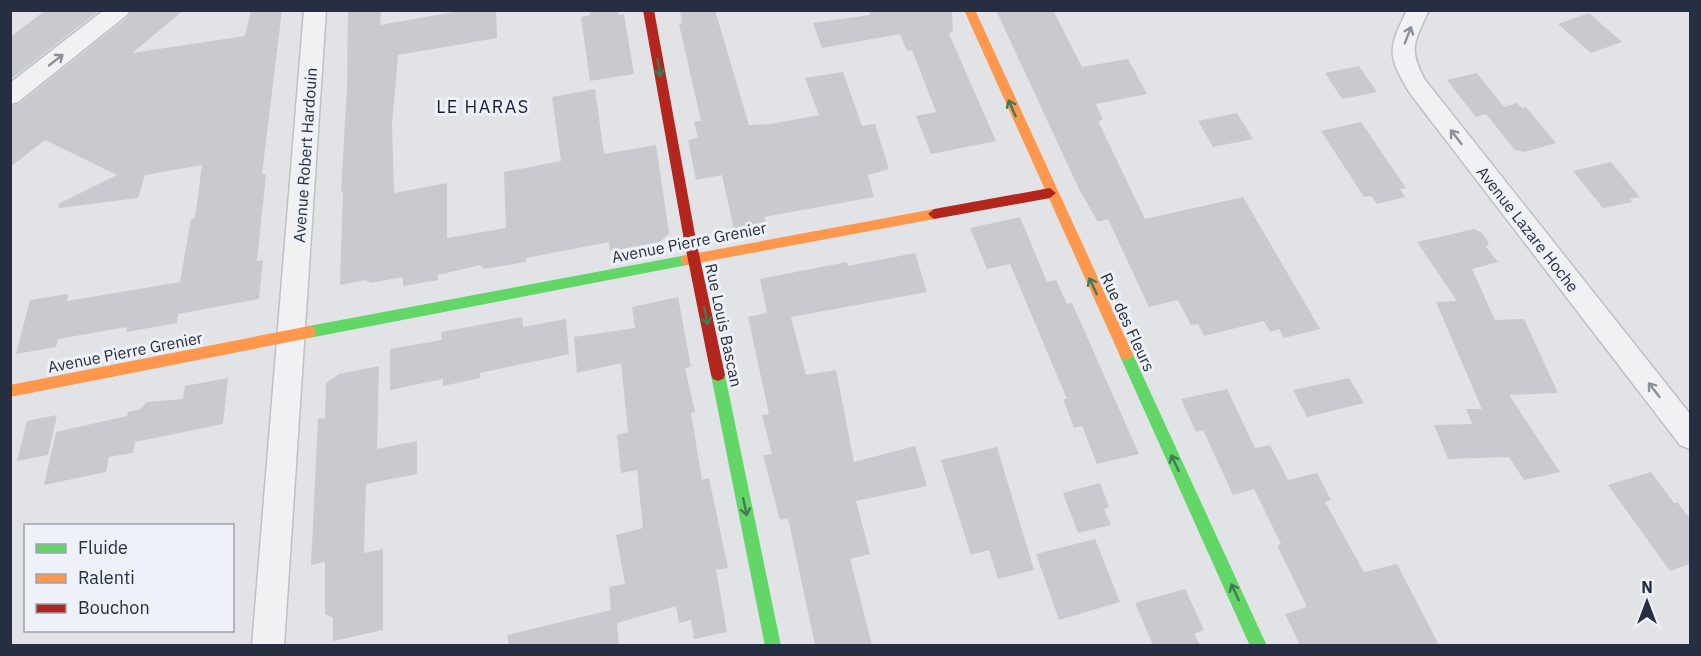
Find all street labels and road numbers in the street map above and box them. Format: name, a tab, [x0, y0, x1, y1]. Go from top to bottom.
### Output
street label: Avenue Robert Hardouin	[289, 67, 321, 243]
street label: Avenue Lazare Hoche	[1473, 162, 1583, 296]
street label: Avenue Pierre Grenier	[610, 217, 768, 267]
street label: Rue Louis Bascan	[701, 261, 747, 389]
street label: Rue des Fleurs	[1096, 270, 1160, 374]
street label: Avenue Pierre Grenier	[46, 327, 204, 377]

